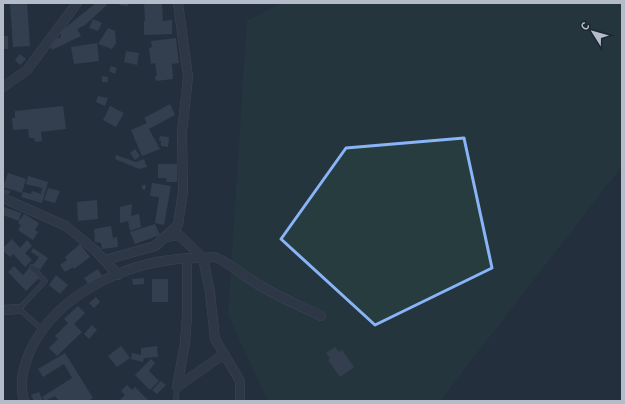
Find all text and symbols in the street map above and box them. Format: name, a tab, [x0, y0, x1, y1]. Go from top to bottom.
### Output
north arrow	[573, 12, 613, 52]
text: С	[578, 20, 594, 34]

